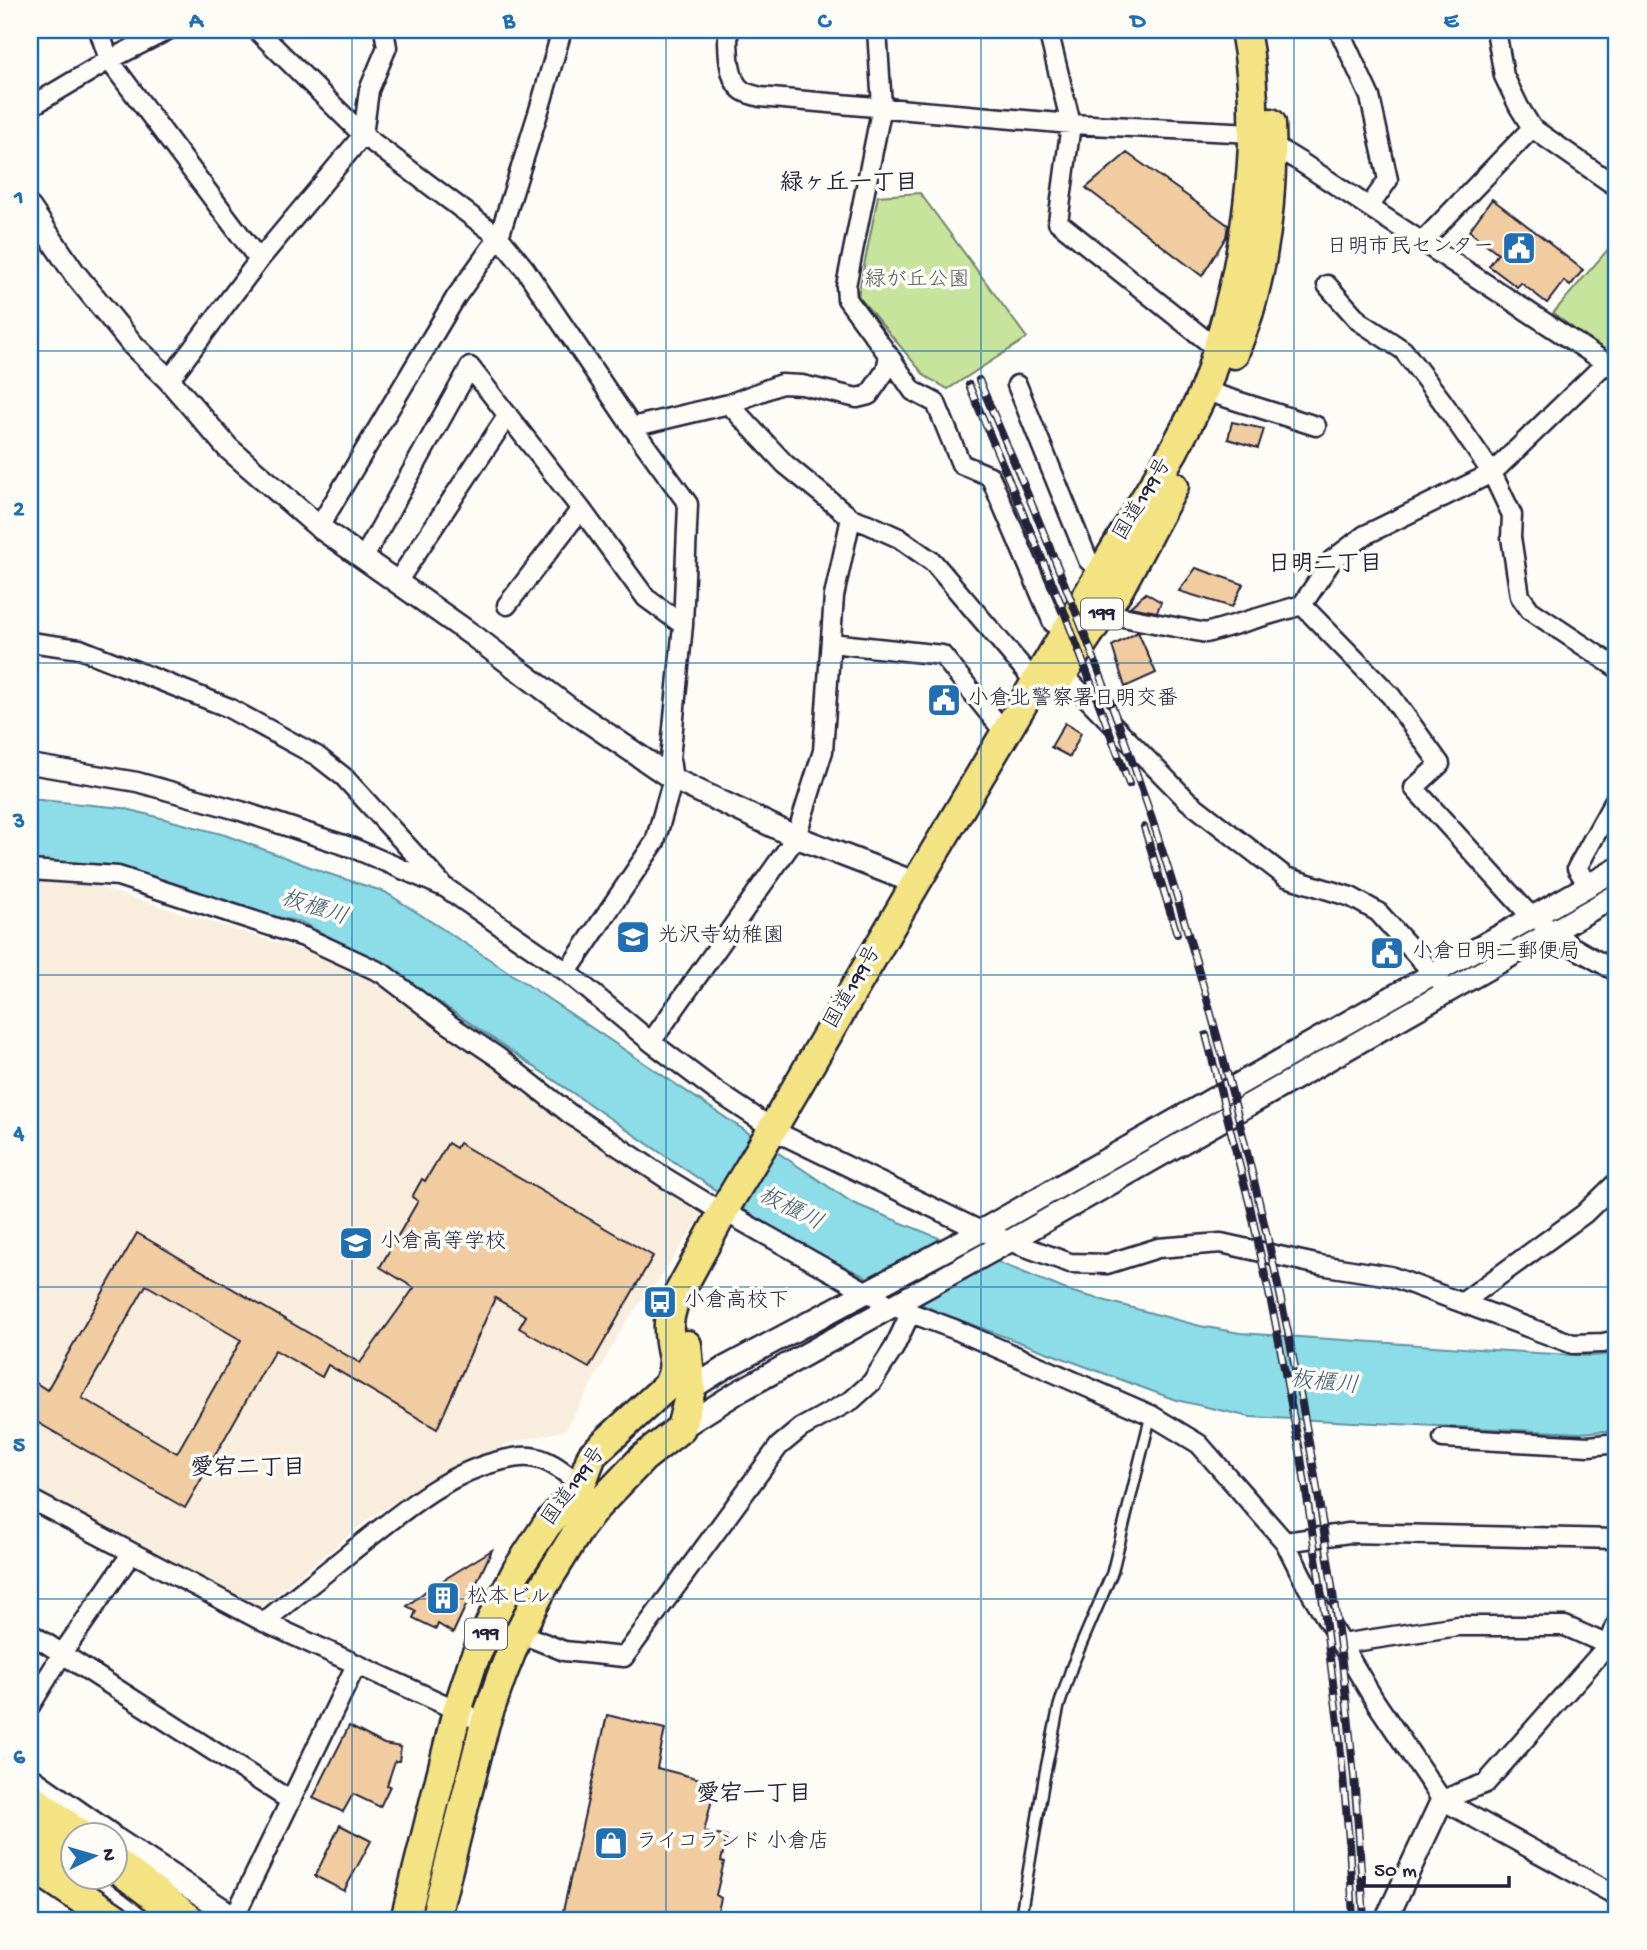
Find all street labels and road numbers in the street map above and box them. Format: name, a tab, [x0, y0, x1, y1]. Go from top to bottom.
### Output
street label: 国道199号	[1109, 453, 1179, 546]
road number: 199	[1081, 598, 1123, 629]
street label: 国道199号	[819, 941, 888, 1034]
street label: 国道199号	[537, 1442, 612, 1532]
road number: 199	[465, 1618, 507, 1650]

